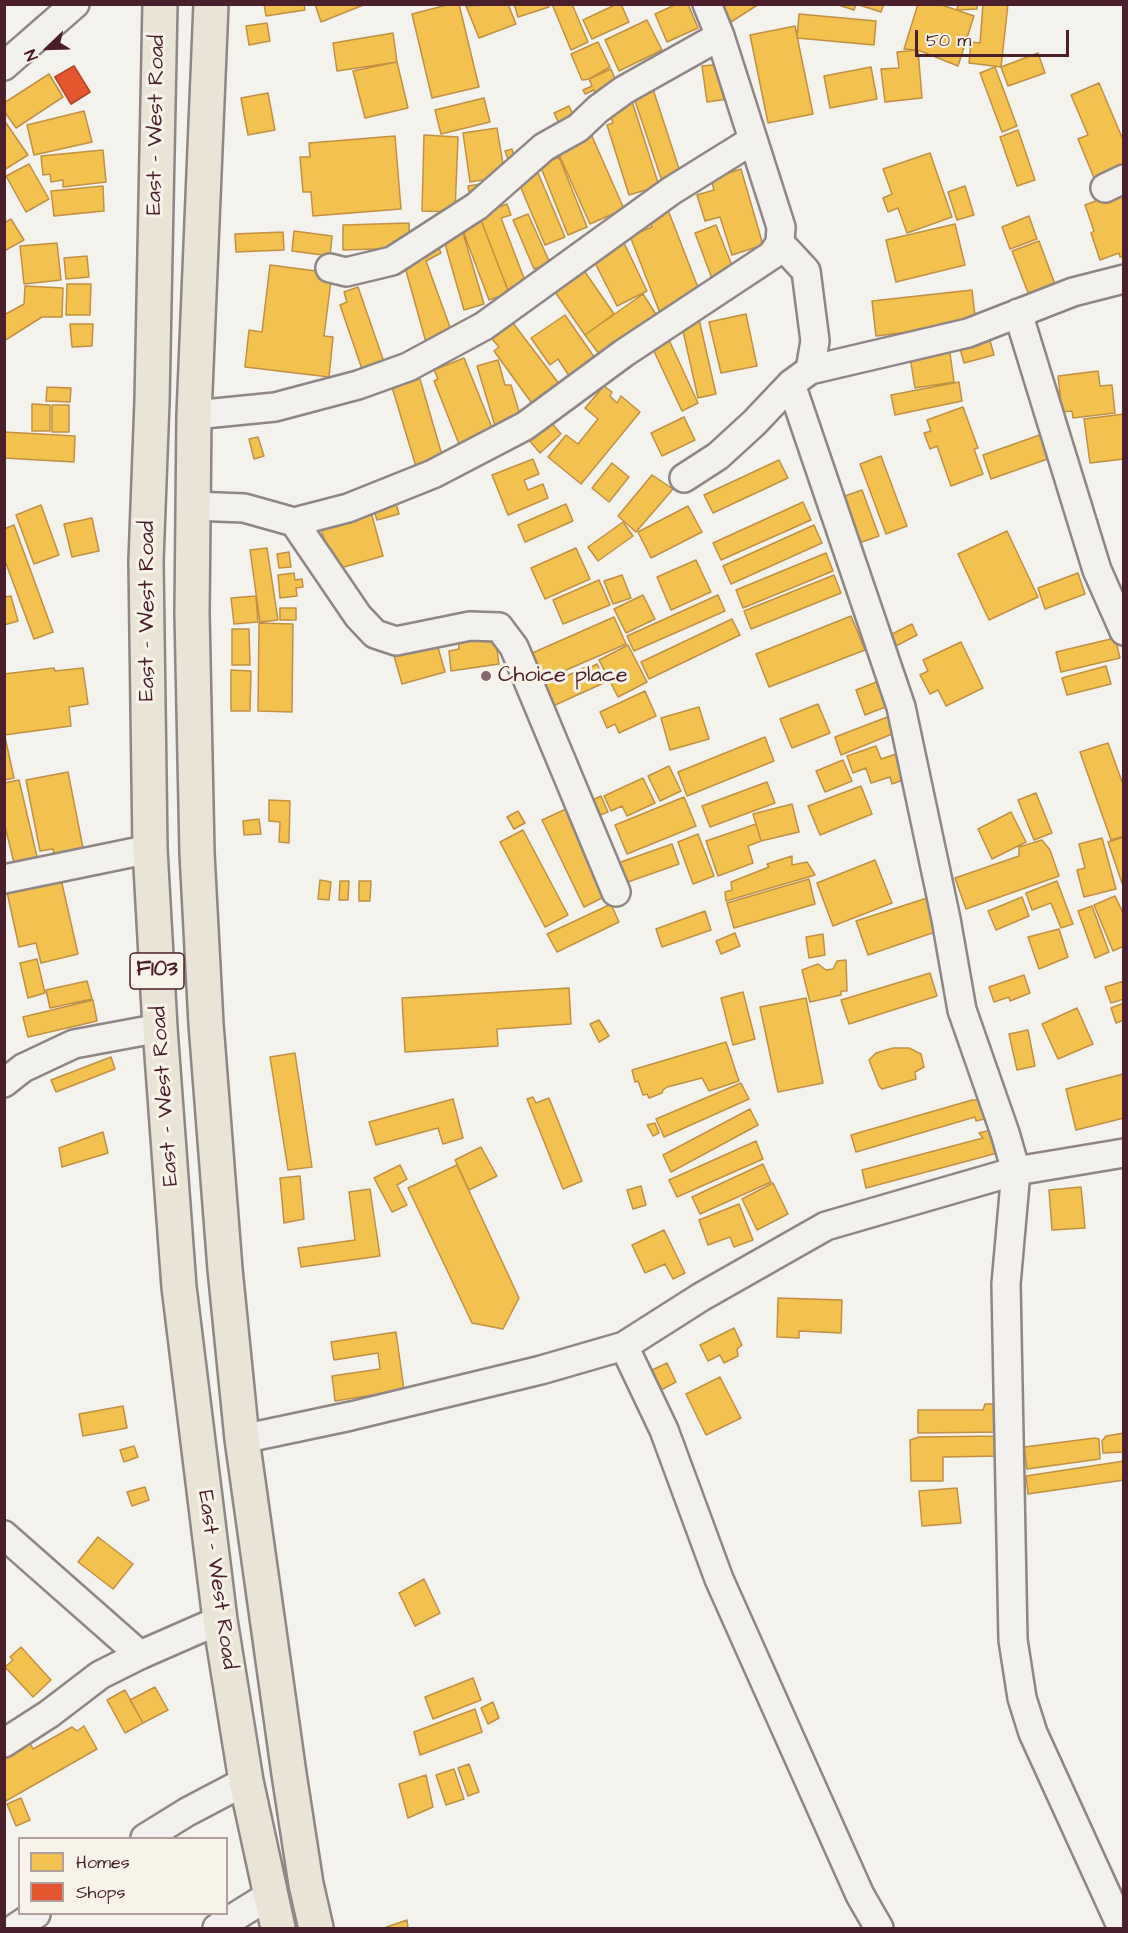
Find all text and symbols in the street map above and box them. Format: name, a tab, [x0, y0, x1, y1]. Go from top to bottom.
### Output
north arrow	[18, 18, 78, 78]
scale bar	[918, 18, 1072, 56]
text: 50 m	[926, 28, 971, 53]
street label: East - West Road	[142, 35, 172, 215]
text: N	[19, 46, 44, 64]
street label: East - West Road	[135, 521, 161, 701]
place label: Choice place	[498, 663, 628, 689]
marker: Choice place	[479, 669, 493, 683]
road number: F103	[130, 953, 184, 989]
street label: East - West Road	[147, 1005, 185, 1187]
street label: East - West Road	[190, 1489, 242, 1671]
legend	[18, 1837, 228, 1915]
text: Homes	[76, 1850, 130, 1875]
text: Shops	[76, 1880, 126, 1905]

